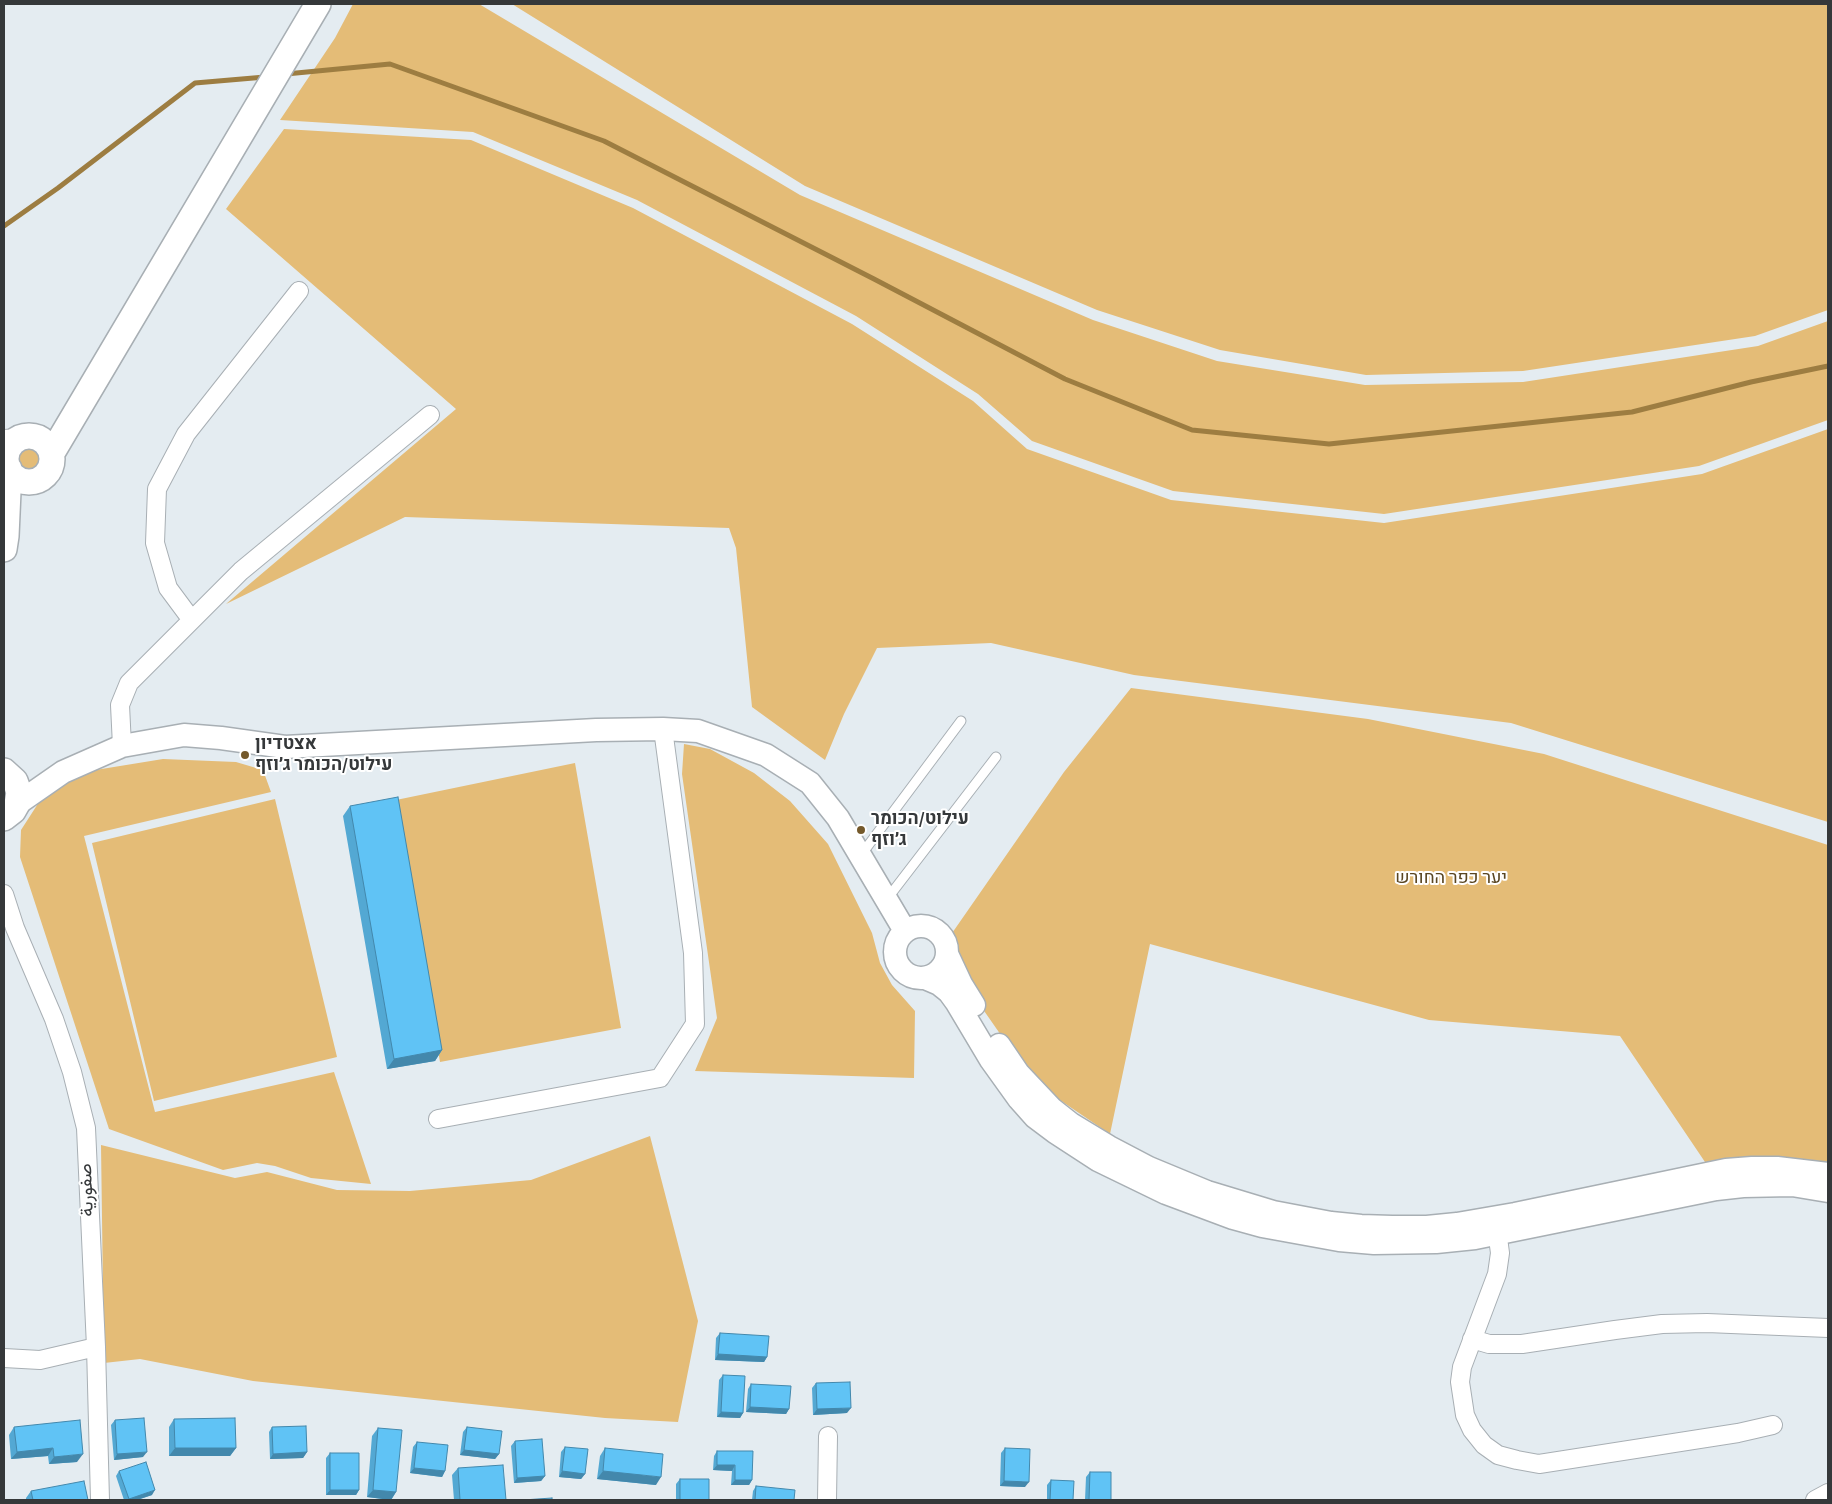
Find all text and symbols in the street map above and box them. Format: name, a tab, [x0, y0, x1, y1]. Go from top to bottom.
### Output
place label: אצטדיון עילוט/הכומר ג׳וזף	[255, 734, 392, 776]
marker: אצטדיון עילוט/הכומר ג׳וזף	[239, 749, 251, 761]
place label: עילוט/הכומר ג׳וזף	[871, 809, 969, 852]
marker: עילוט/הכומר ג׳וזף	[855, 824, 867, 836]
park label: יער כפר החורש	[1395, 868, 1507, 890]
street label: صفورية	[76, 1163, 100, 1217]

